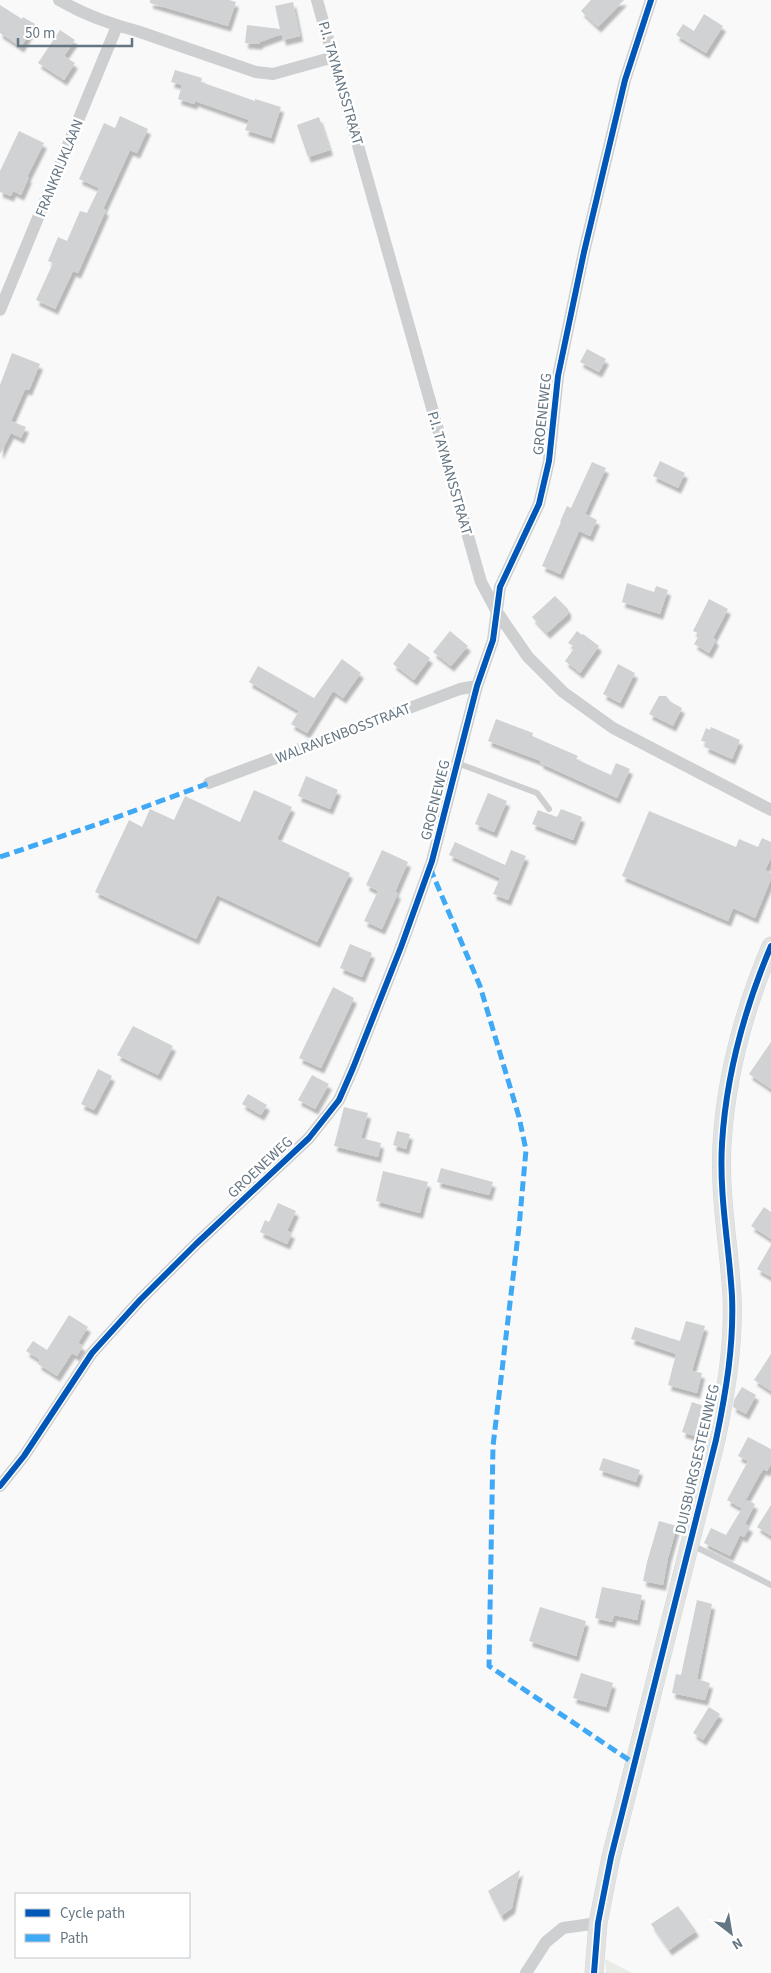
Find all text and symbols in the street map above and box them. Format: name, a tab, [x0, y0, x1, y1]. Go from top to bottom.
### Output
scale bar	[18, 15, 131, 47]
street label: P.I. TAYMANSSTRAAT	[313, 19, 368, 148]
text: 50 m	[25, 23, 55, 44]
street label: FRANKRIJKLAAN	[30, 116, 89, 220]
street label: GROENEWEG	[528, 372, 557, 456]
street label: P.I. TAYMANSSTRAAT	[422, 409, 477, 538]
street label: WALRAVENBOSSTRAAT	[273, 698, 414, 769]
street label: GROENEWEG	[415, 758, 456, 843]
street label: GROENEWEG	[223, 1132, 298, 1203]
street label: DUISBURGSESTEENWEG	[670, 1382, 725, 1536]
legend	[15, 1893, 190, 1958]
text: Cycle path	[60, 1903, 125, 1924]
north arrow	[706, 1908, 756, 1958]
text: Path	[60, 1928, 88, 1949]
text: N	[728, 1932, 746, 1954]

